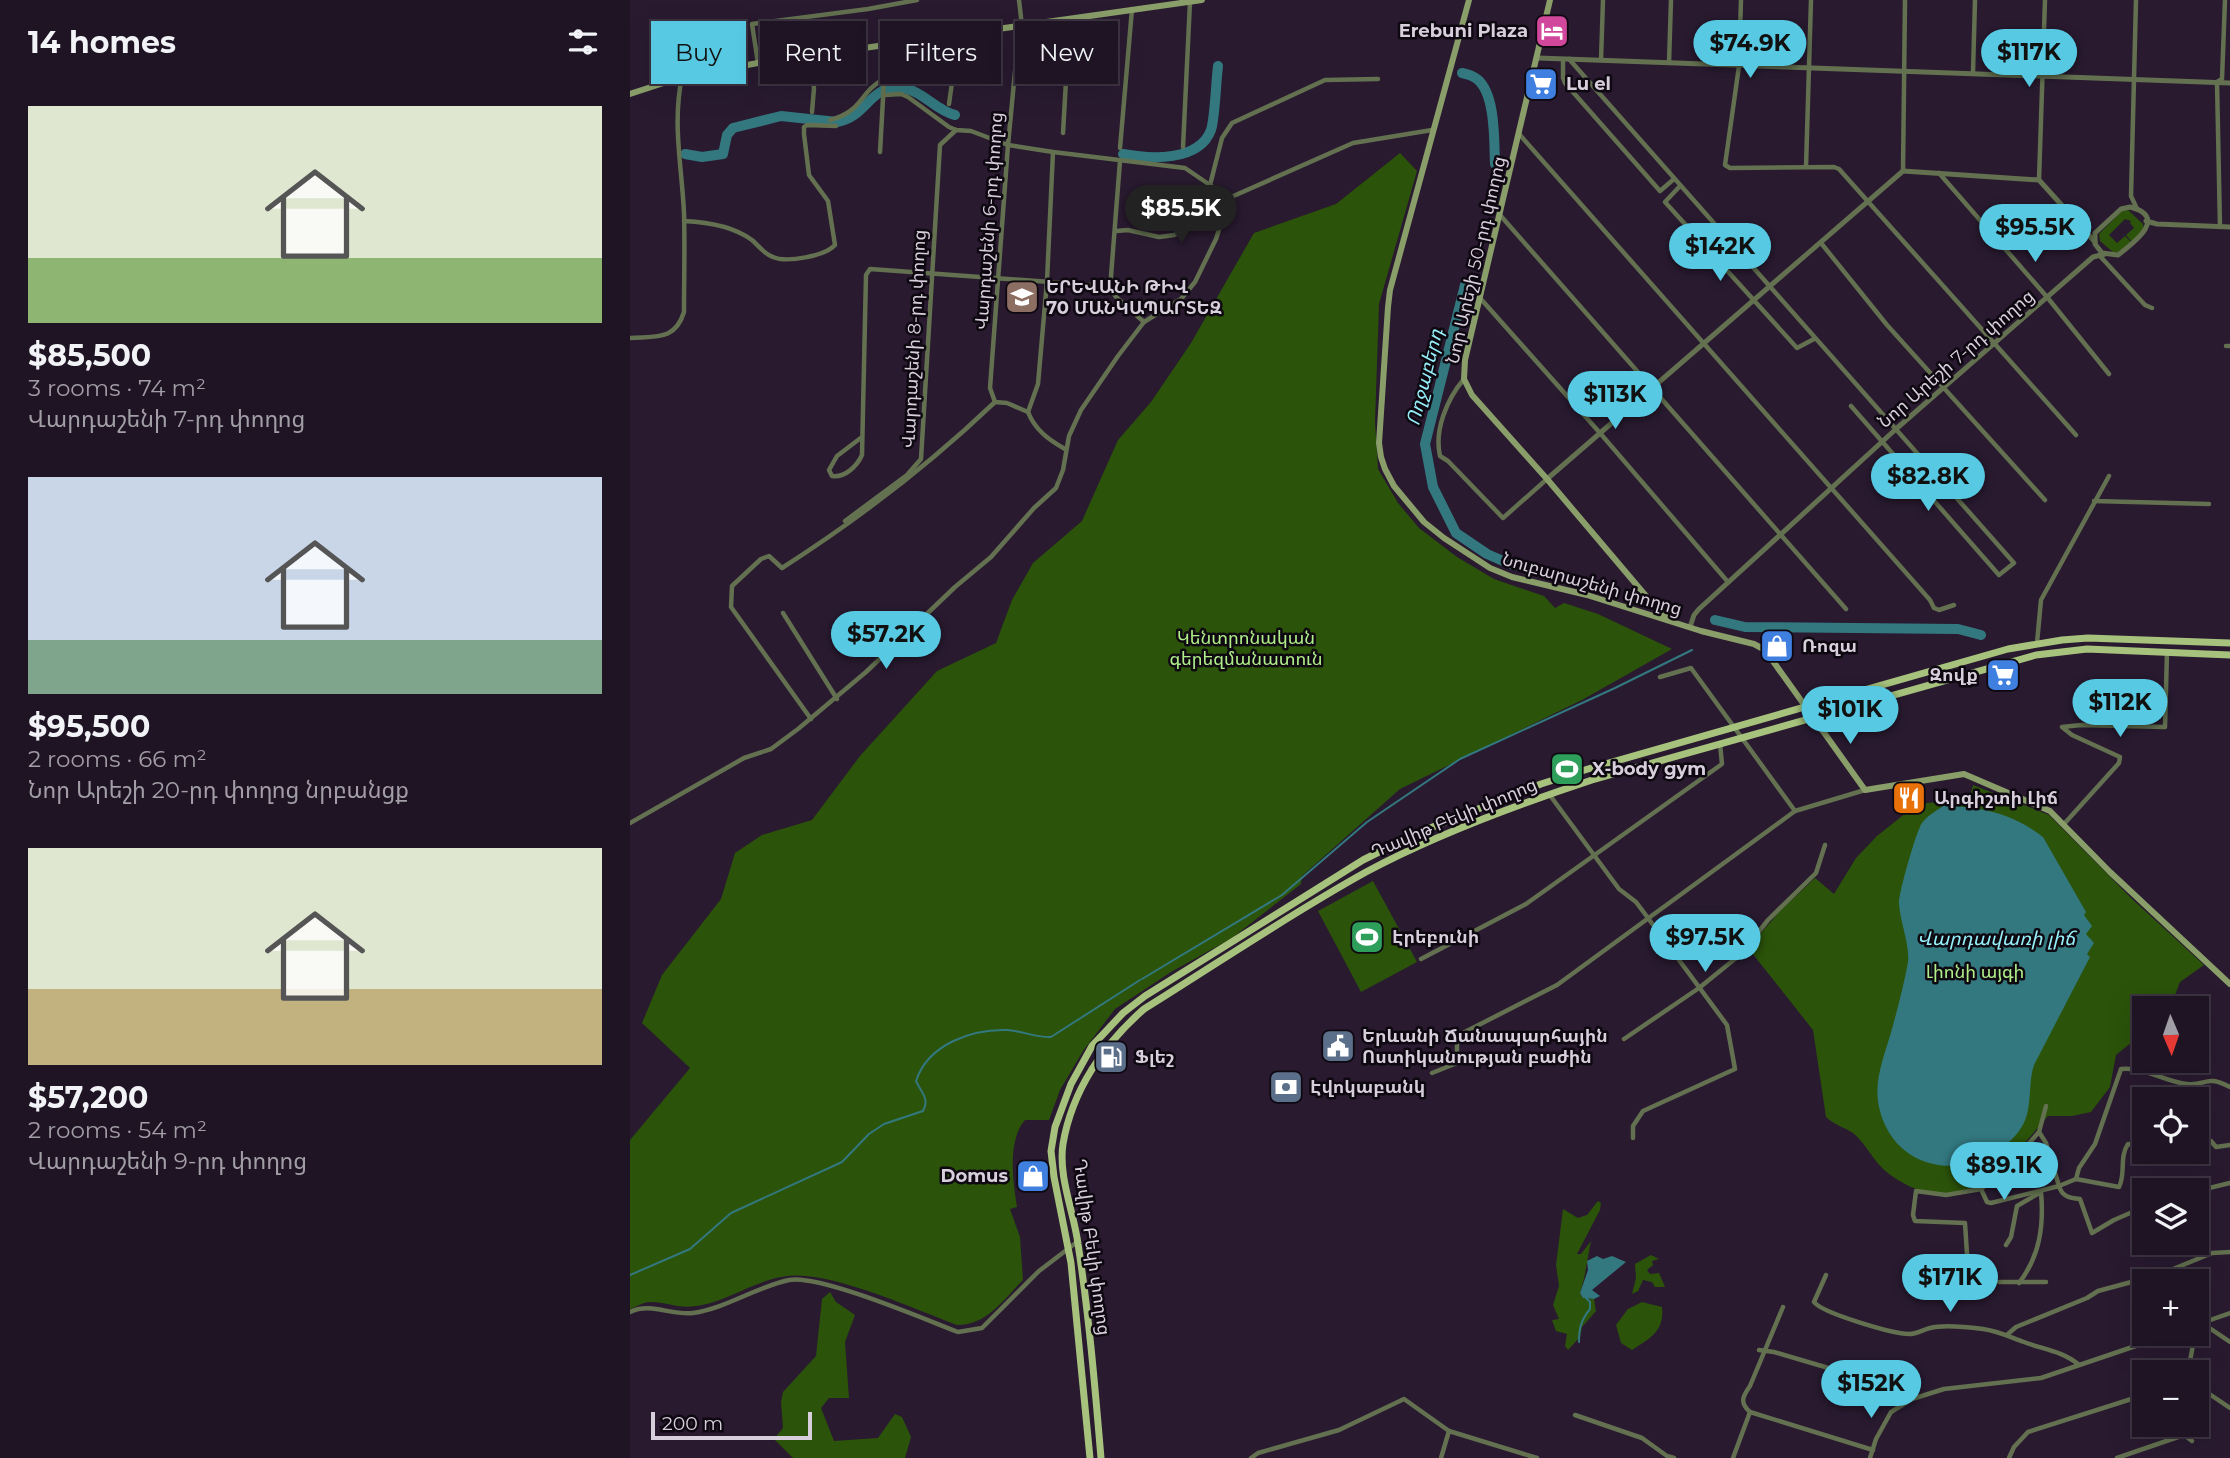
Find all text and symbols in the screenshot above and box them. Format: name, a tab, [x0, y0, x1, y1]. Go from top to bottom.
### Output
hotel icon: Erebuni Plaza	[1533, 12, 1571, 50]
place label: Erebuni Plaza	[1399, 20, 1528, 42]
pin: $74.9K	[1693, 20, 1807, 80]
chip: Buy	[651, 21, 746, 84]
chip: Rent	[760, 21, 866, 84]
chip: Filters	[880, 21, 1001, 84]
chip: New	[1015, 21, 1118, 84]
icon: filters	[564, 23, 602, 61]
text: 14 homes	[28, 24, 176, 61]
text: $74.9K	[1709, 29, 1791, 57]
pin: $117K	[1980, 29, 2078, 89]
text: $117K	[1997, 38, 2061, 66]
supermarket icon: Lu el	[1522, 65, 1560, 103]
place label: Lu el	[1566, 73, 1611, 95]
street label: Վարդաշենի 6-րդ փողոց	[970, 111, 1008, 331]
icon: home	[252, 151, 378, 277]
street label: Նոր Արեշի 50-րդ փողոց	[1441, 154, 1511, 366]
pin: $85.5K	[1124, 186, 1238, 245]
text: $85.5K	[1141, 194, 1221, 222]
pin: $95.5K	[1978, 204, 2092, 264]
text: $95.5K	[1995, 213, 2075, 241]
pin: $142K	[1671, 224, 1769, 283]
street label: Վարդաշենի 8-րդ փողոց	[897, 229, 931, 449]
text: $142K	[1685, 232, 1755, 260]
place label: ԵՐԵՎԱՆԻ ԹԻՎ 70 ՄԱՆԿԱՊԱՐՏԵԶ	[1046, 276, 1222, 319]
school or university icon: ԵՐԵՎԱՆԻ ԹԻՎ 70 ՄԱՆԿԱՊԱՐՏԵԶ	[1003, 278, 1041, 316]
street label: Նոր Արեշի 7-րդ փողոց	[1873, 285, 2039, 433]
water label: Ողջաբերդ	[1401, 325, 1448, 428]
text: $85,500	[28, 337, 151, 374]
pin: $113K	[1566, 372, 1664, 431]
text: 3 rooms · 74 m²	[28, 374, 206, 402]
text: $113K	[1583, 380, 1647, 408]
text: Վարդաշենի 7-րդ փողոց	[28, 405, 305, 433]
pin: $82.8K	[1871, 454, 1985, 513]
text: $82.8K	[1887, 462, 1969, 490]
icon: home	[252, 522, 378, 648]
street label: Նուբարաշենի փողոց	[1500, 548, 1684, 620]
pin: $57.2K	[829, 612, 943, 671]
text: $57.2K	[847, 620, 925, 648]
park label: Կենտրոնական գերեզմանատուն	[1169, 627, 1323, 670]
shop icon: Ռոզա	[1758, 627, 1796, 665]
place label: Ռոզա	[1802, 635, 1857, 657]
supermarket icon: Զովք	[1984, 656, 2022, 694]
place label: Զովք	[1930, 664, 1978, 686]
pin: $112K	[2071, 680, 2169, 739]
pin: $101K	[1801, 686, 1899, 746]
text: $112K	[2088, 688, 2152, 716]
text: $101K	[1817, 695, 1883, 723]
text: $95,500	[28, 708, 150, 745]
text: 2 rooms · 66 m²	[28, 745, 207, 773]
sports icon: X-body gym	[1548, 750, 1586, 788]
place label: X-body gym	[1592, 758, 1706, 780]
street label: Դավիթ Բեկի փողոց	[1368, 773, 1540, 863]
text: Նոր Արեշի 20-րդ փողոց նրբանցք	[28, 776, 409, 804]
restaurant icon: Արգիշտի Լիճ	[1890, 779, 1928, 817]
place label: Արգիշտի Լիճ	[1934, 787, 2058, 809]
icon: home	[252, 893, 378, 1019]
pin: $97.5K	[1648, 914, 1762, 974]
sports icon: Էրեբունի	[1348, 918, 1386, 956]
text: $97.5K	[1666, 923, 1744, 951]
place label: Էրեբունի	[1392, 926, 1479, 948]
water label: Վարդավառի լիճ	[1917, 927, 2078, 950]
park label: Լիոնի այգի	[1926, 961, 2024, 983]
north arrow	[2132, 996, 2208, 1073]
map controls	[2132, 996, 2209, 1437]
place label: Երևանի Ճանապարհային Ոստիկանության բաժին	[1362, 1025, 1608, 1068]
public building icon: Երևանի Ճանապարհային Ոստիկանության բաժին	[1319, 1027, 1357, 1065]
fuel station icon: Ֆլեշ	[1092, 1038, 1130, 1076]
place label: Ֆլեշ	[1135, 1046, 1174, 1068]
bank icon: Էվոկաբանկ	[1267, 1068, 1305, 1106]
place label: Էվոկաբանկ	[1310, 1076, 1425, 1098]
text: $57,200	[28, 1079, 148, 1116]
button: locate	[2132, 1087, 2209, 1164]
text: 2 rooms · 54 m²	[28, 1116, 207, 1144]
pin: $89.1K	[1947, 1142, 2061, 1202]
text: Վարդաշենի 9-րդ փողոց	[28, 1147, 307, 1175]
text: $89.1K	[1966, 1151, 2042, 1179]
shop icon: Domus	[1014, 1157, 1052, 1195]
street label: Դավիթ Բեկի փողոց	[1069, 1157, 1115, 1337]
place label: Domus	[941, 1165, 1008, 1187]
button: layers	[2132, 1178, 2209, 1255]
pin: $171K	[1901, 1254, 1999, 1314]
text: $171K	[1918, 1263, 1982, 1291]
button: +	[2132, 1269, 2209, 1346]
pin: $152K	[1822, 1360, 1920, 1420]
button: −	[2132, 1360, 2209, 1437]
text: $152K	[1837, 1369, 1905, 1397]
scale bar	[651, 1409, 812, 1441]
text: 200 m	[662, 1412, 723, 1435]

